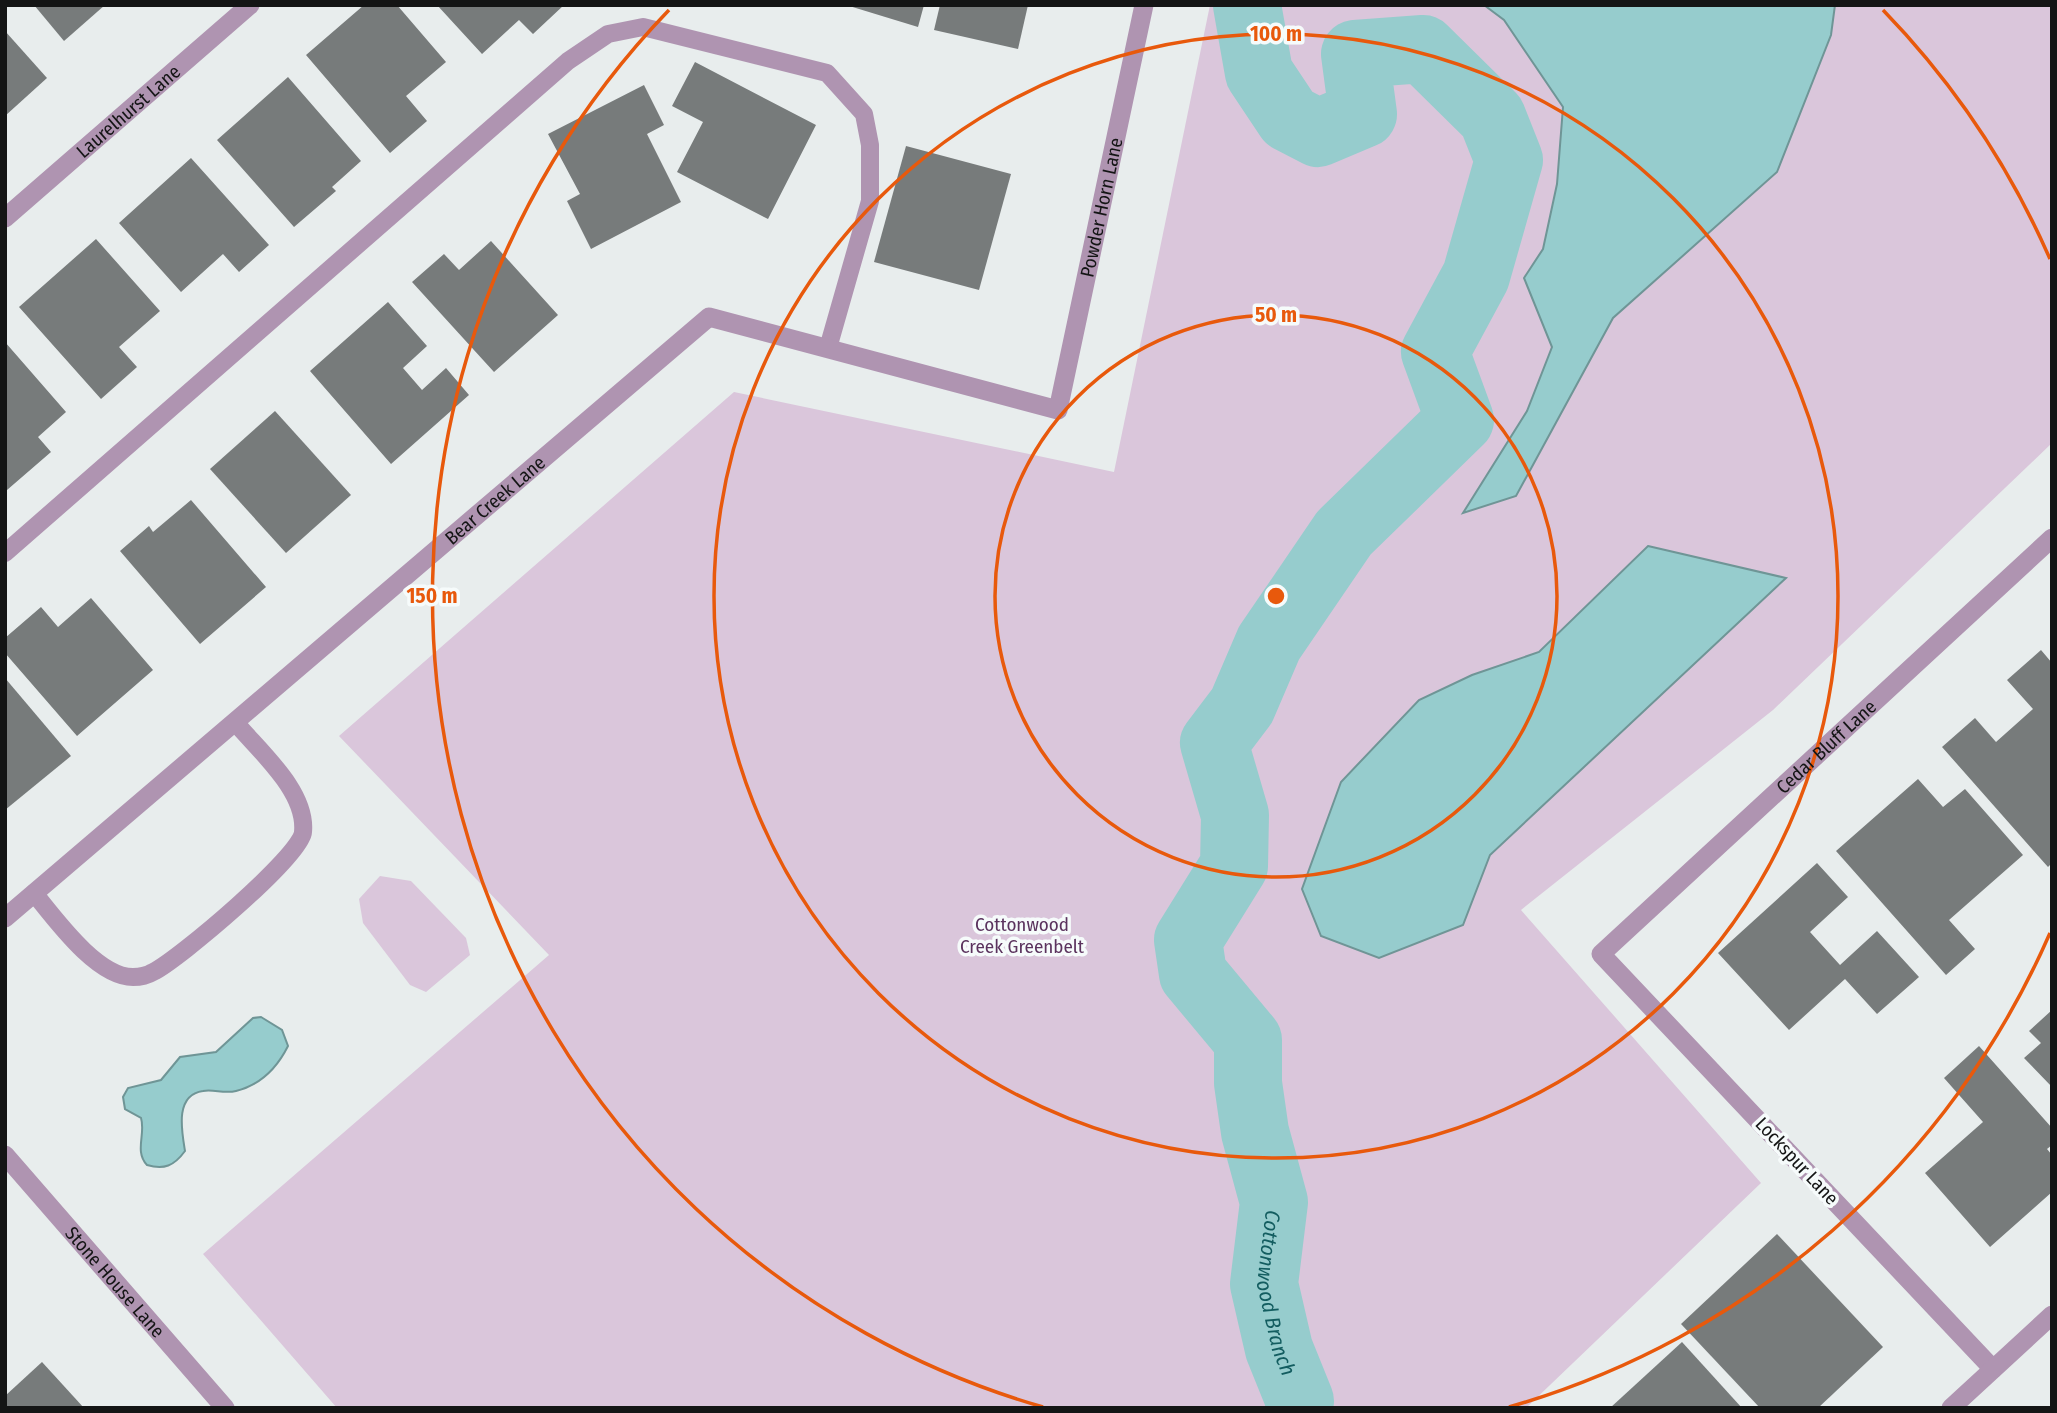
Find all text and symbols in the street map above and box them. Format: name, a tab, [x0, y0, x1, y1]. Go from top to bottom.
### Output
text: 100 m	[1250, 21, 1302, 47]
street label: Laurelhurst Lane	[71, 60, 185, 162]
street label: Powder Horn Lane	[1075, 135, 1127, 279]
text: 50 m	[1255, 302, 1297, 328]
street label: Bear Creek Lane	[440, 451, 550, 549]
text: 150 m	[406, 583, 458, 609]
centre of rings	[1264, 584, 1288, 608]
street label: Cedar Bluff Lane	[1771, 695, 1881, 798]
park label: Cottonwood Creek Greenbelt	[960, 913, 1085, 958]
street label: Lockspur Lane	[1751, 1113, 1843, 1209]
water label: Cottonwood Branch	[1250, 1209, 1301, 1379]
street label: Stone House Lane	[61, 1222, 170, 1342]

